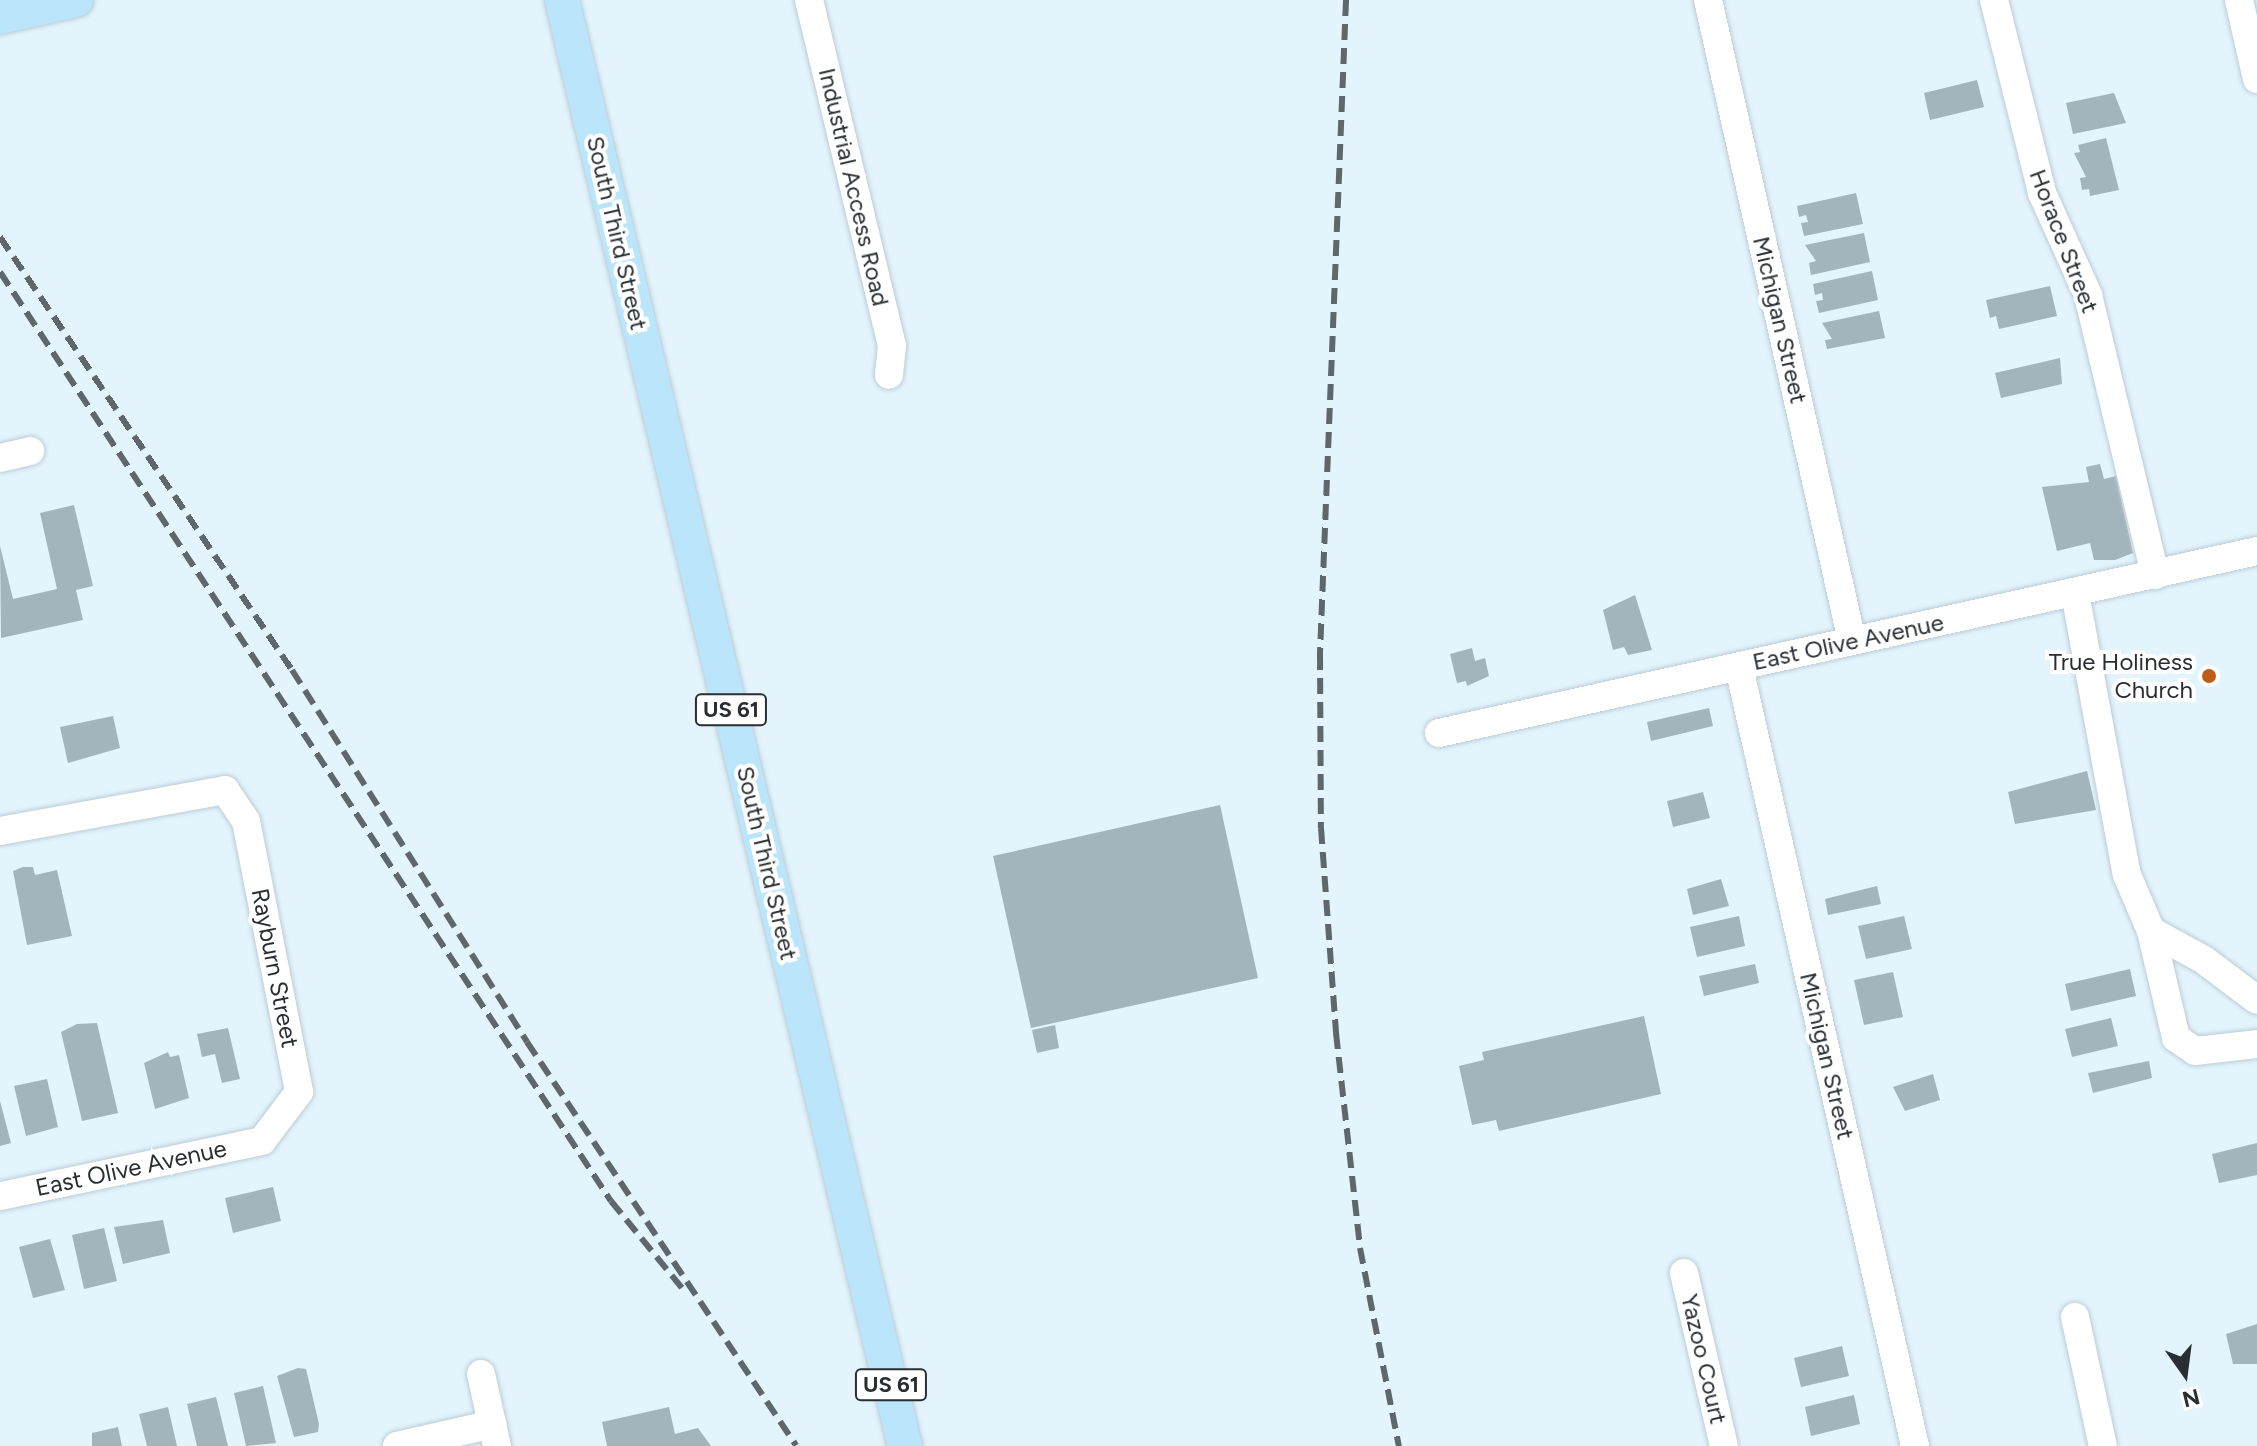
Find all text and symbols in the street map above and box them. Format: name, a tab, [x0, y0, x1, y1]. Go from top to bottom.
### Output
street label: Industrial Access Road	[813, 65, 895, 309]
street label: South Third Street	[581, 133, 653, 333]
street label: Horace Street	[2023, 165, 2105, 317]
street label: Michigan Street	[1747, 234, 1813, 406]
street label: East Olive Avenue	[1750, 608, 1946, 676]
place label: True Holiness Church	[2049, 648, 2193, 704]
marker: True Holiness Church	[2200, 667, 2218, 685]
road number: US 61	[693, 692, 769, 728]
street label: South Third Street	[731, 763, 803, 963]
street label: Rayburn Street	[245, 886, 305, 1050]
street label: Michigan Street	[1794, 970, 1860, 1142]
street label: East Olive Avenue	[33, 1134, 229, 1202]
street label: Yazoo Court	[1675, 1291, 1733, 1427]
north arrow	[2145, 1334, 2225, 1414]
road number: US 61	[853, 1367, 929, 1403]
text: N	[2179, 1383, 2202, 1413]

